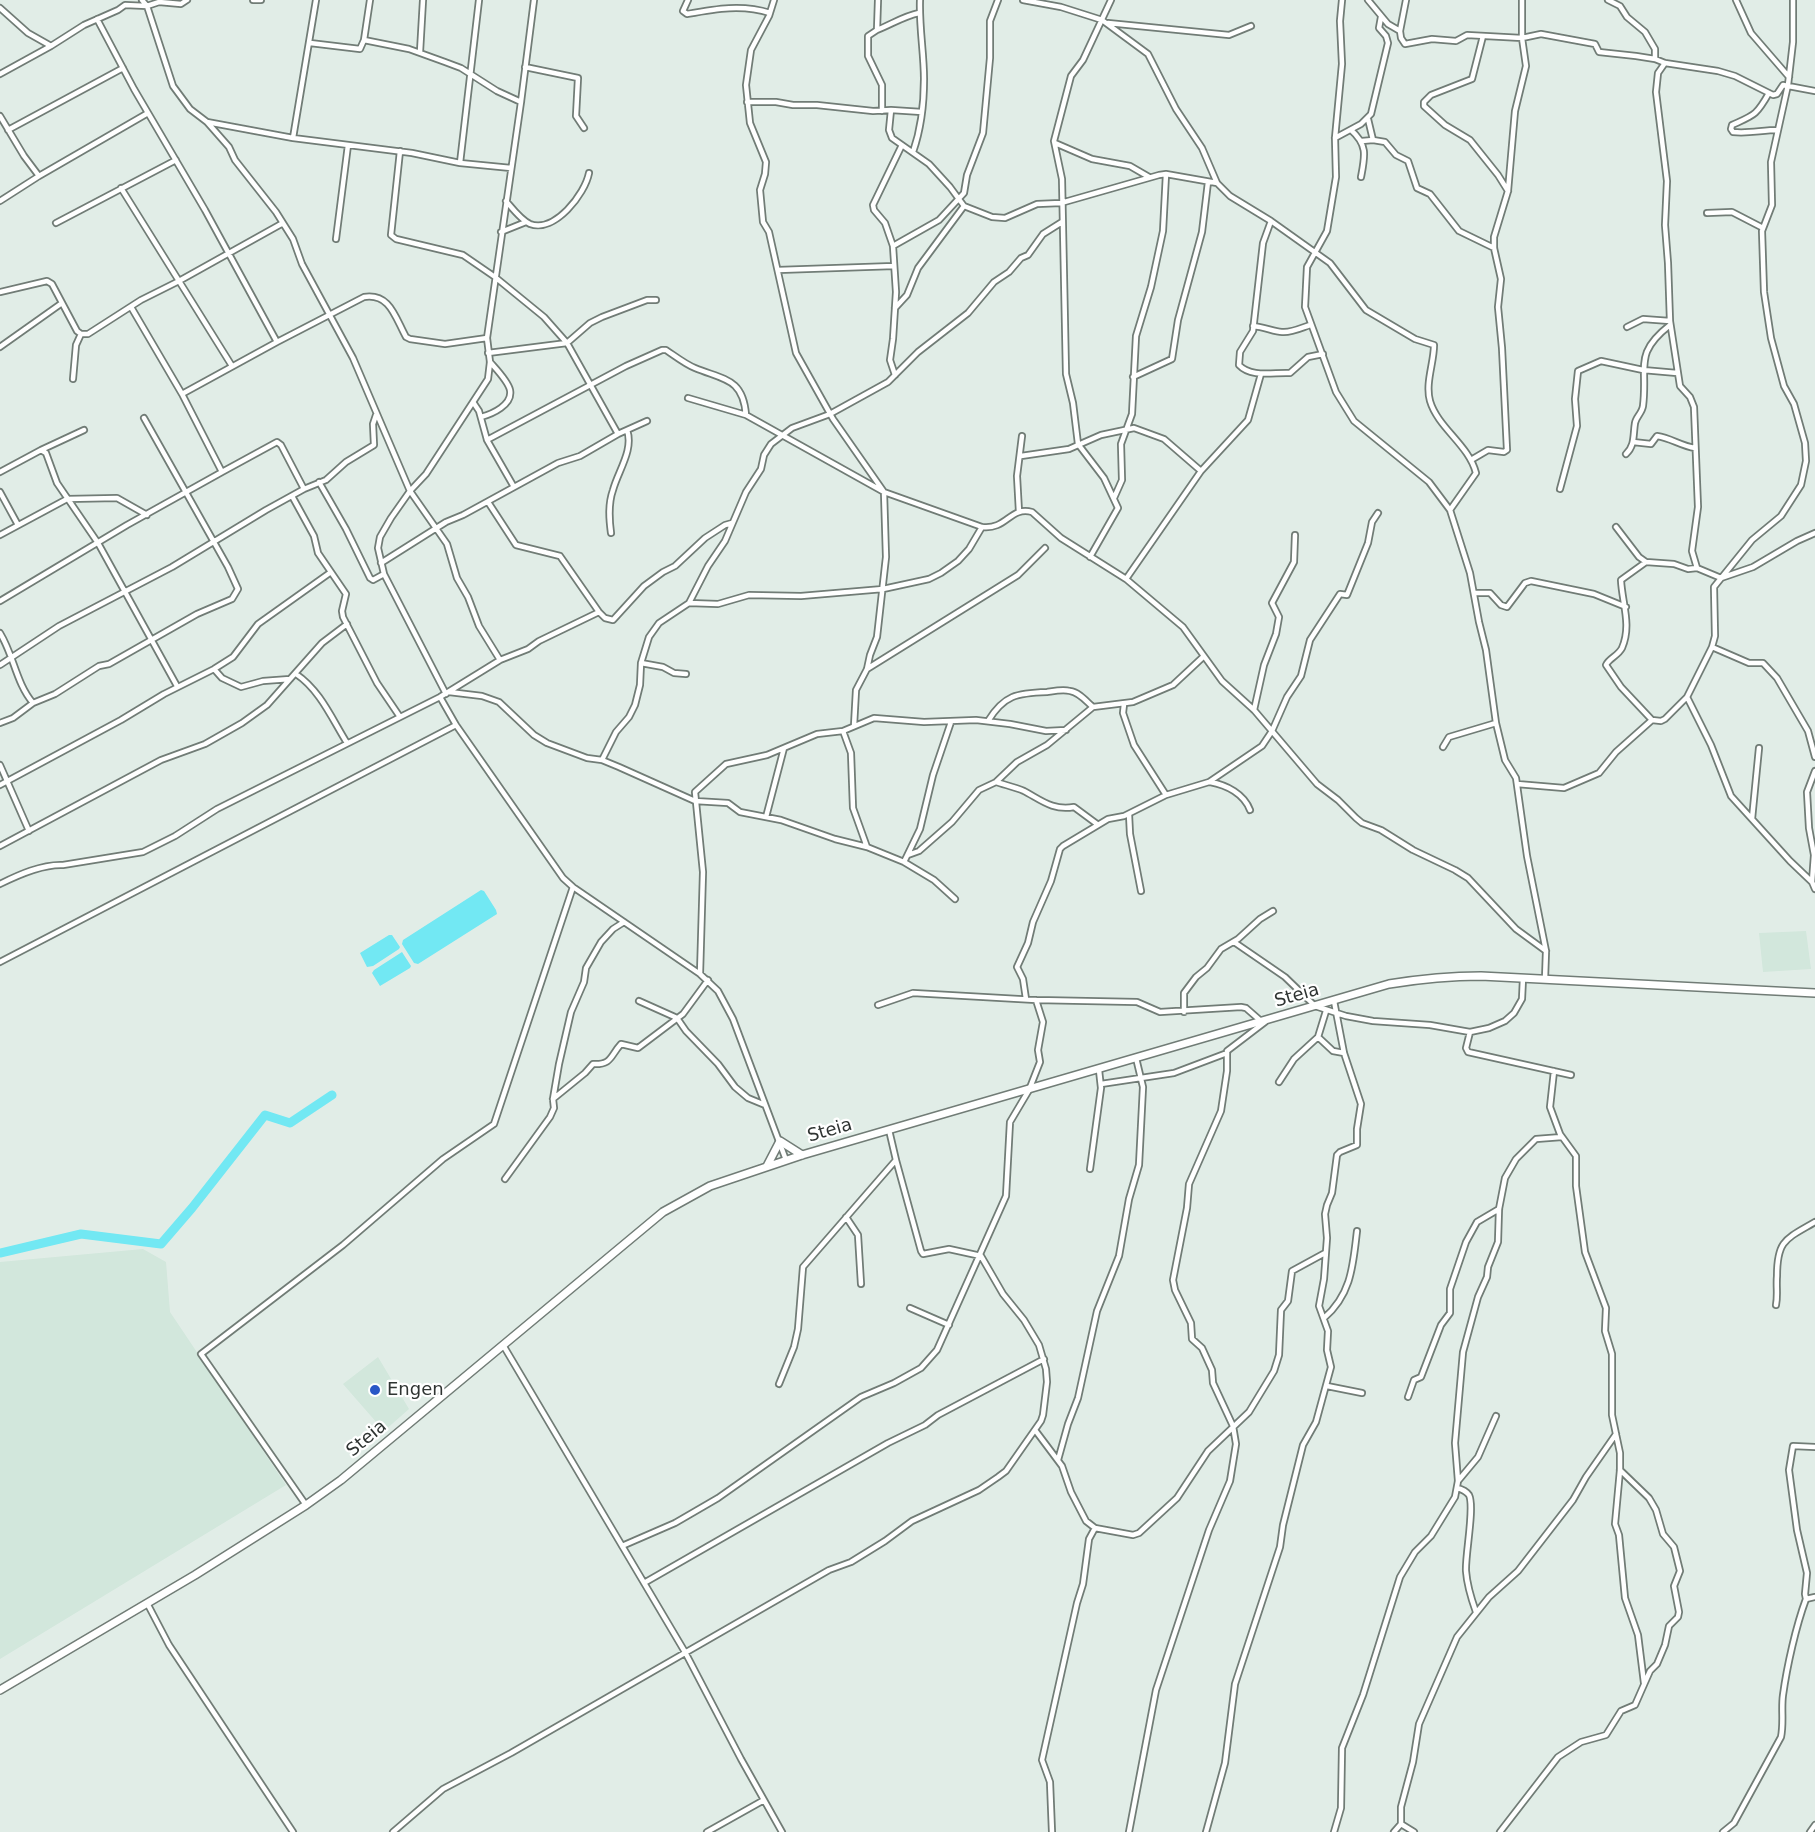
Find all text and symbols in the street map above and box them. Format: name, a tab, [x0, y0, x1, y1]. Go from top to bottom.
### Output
street label: Steia	[1272, 979, 1322, 1013]
street label: Steia	[805, 1114, 855, 1148]
place label: Engen	[387, 1379, 444, 1401]
marker: Engen	[368, 1383, 382, 1397]
street label: Steia	[343, 1416, 391, 1462]

